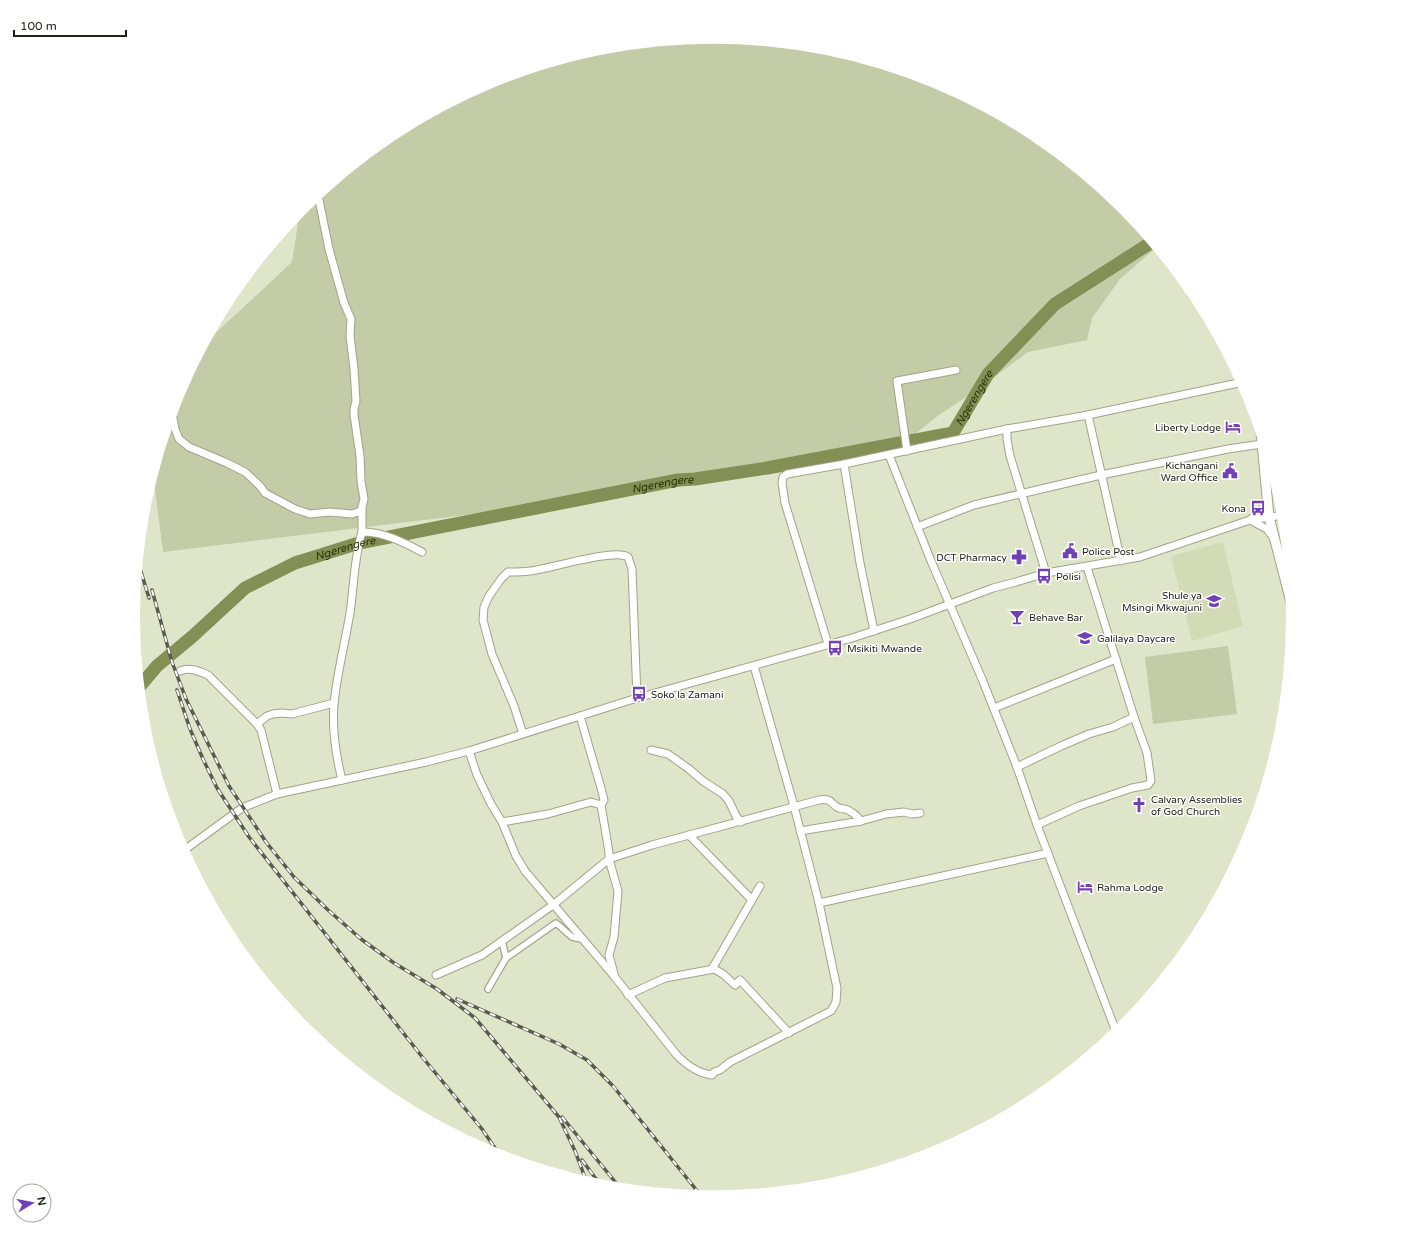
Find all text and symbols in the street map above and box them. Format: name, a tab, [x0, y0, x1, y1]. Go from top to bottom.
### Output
scale bar	[14, 12, 126, 38]
text: 100 m	[20, 19, 57, 33]
water label: Ngerengere	[953, 367, 996, 428]
hotel icon: Liberty Lodge	[1224, 418, 1242, 436]
place label: Liberty Lodge	[1155, 422, 1221, 434]
place label: Kichangani Ward Office	[1161, 460, 1218, 484]
public building icon: Kichangani Ward Office	[1221, 462, 1239, 480]
water label: Ngerengere	[631, 473, 694, 496]
bus stop icon: Kona	[1249, 499, 1267, 517]
place label: Kona	[1222, 503, 1246, 515]
water label: Ngerengere	[313, 534, 377, 563]
public building icon: Police Post	[1061, 542, 1079, 560]
place label: Police Post	[1082, 546, 1135, 558]
pharmacy icon: DCT Pharmacy	[1010, 548, 1028, 566]
place label: DCT Pharmacy	[936, 552, 1008, 564]
bus stop icon: Polisi	[1035, 567, 1053, 585]
place label: Polisi	[1056, 571, 1081, 583]
place label: Shule ya Msingi Mkwajuni	[1122, 590, 1202, 614]
school or university icon: Shule ya Msingi Mkwajuni	[1205, 592, 1223, 610]
bar icon: Behave Bar	[1008, 608, 1026, 626]
place label: Behave Bar	[1029, 612, 1083, 624]
school or university icon: Galilaya Daycare	[1076, 629, 1094, 647]
place label: Galilaya Daycare	[1097, 633, 1176, 645]
bus stop icon: Msikiti Mwande	[826, 639, 844, 657]
place label: Msikiti Mwande	[847, 643, 922, 655]
bus stop icon: Soko la Zamani	[630, 685, 648, 703]
place label: Soko la Zamani	[651, 689, 723, 701]
place label: Calvary Assemblies of God Church	[1151, 794, 1243, 818]
church icon: Calvary Assemblies of God Church	[1130, 796, 1148, 814]
hotel icon: Rahma Lodge	[1076, 878, 1094, 896]
place label: Rahma Lodge	[1097, 882, 1164, 894]
north arrow	[12, 1183, 52, 1223]
text: N	[34, 1196, 49, 1207]

